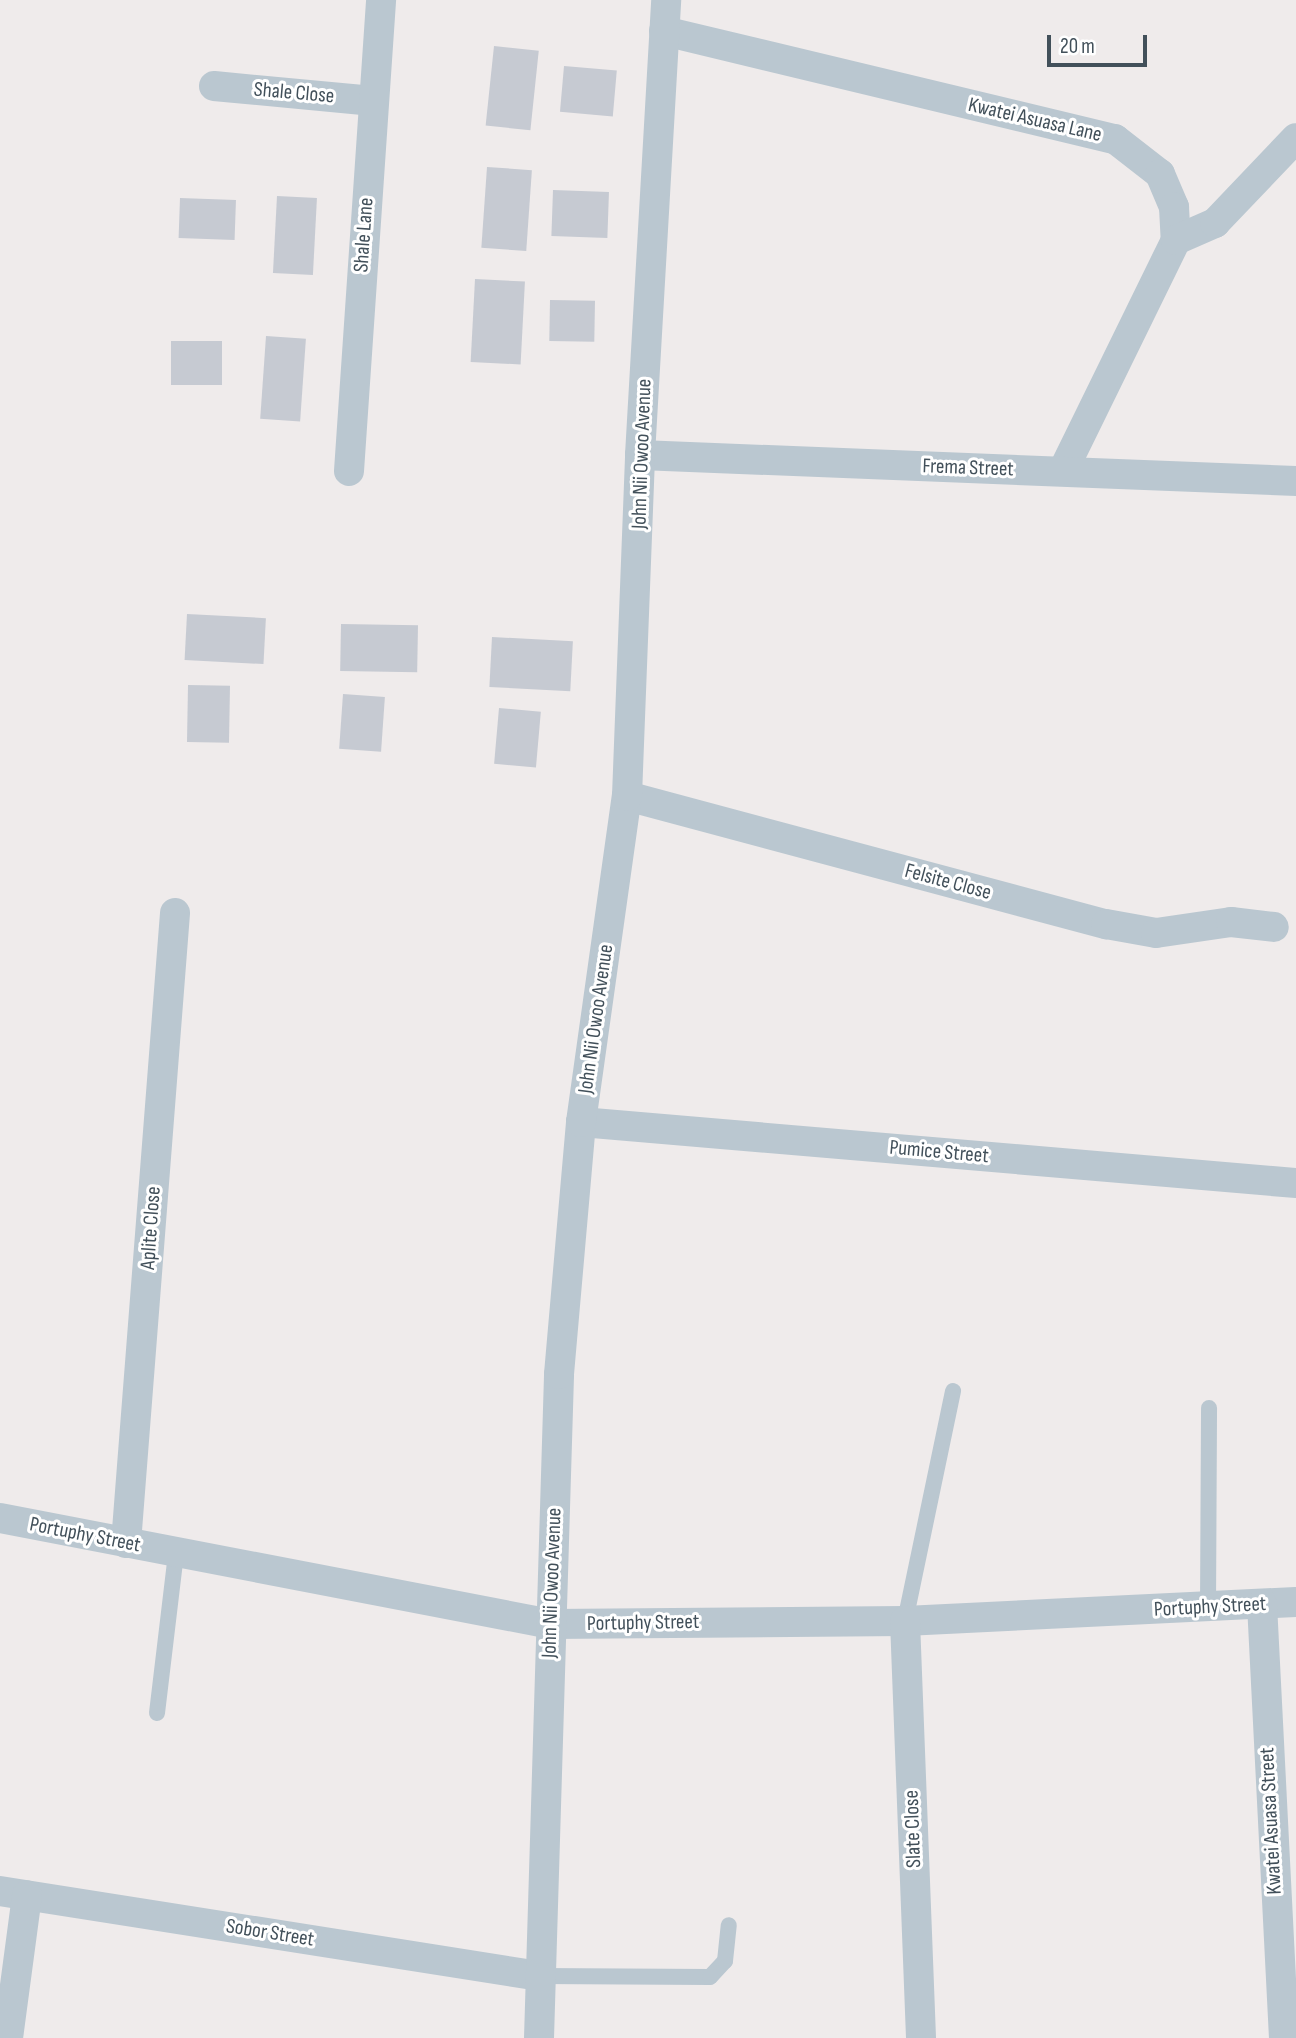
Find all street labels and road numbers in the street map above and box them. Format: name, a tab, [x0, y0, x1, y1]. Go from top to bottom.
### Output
street label: Shale Close	[253, 77, 335, 109]
street label: Kwatei Asuasa Lane	[966, 92, 1104, 148]
street label: Shale Lane	[349, 197, 379, 273]
street label: John Nii Owoo Avenue	[627, 378, 657, 530]
street label: Frema Street	[922, 454, 1014, 482]
street label: Felsite Close	[902, 858, 994, 906]
street label: John Nii Owoo Avenue	[573, 943, 619, 1095]
street label: Pumice Street	[888, 1135, 990, 1169]
street label: Aplite Close	[136, 1186, 166, 1270]
street label: John Nii Owoo Avenue	[537, 1507, 567, 1659]
street label: Portuphy Street	[27, 1512, 143, 1558]
street label: Portuphy Street	[1153, 1591, 1267, 1623]
street label: Portuphy Street	[587, 1609, 699, 1637]
street label: Kwatei Asuasa Street	[1255, 1747, 1287, 1895]
street label: Slate Close	[899, 1790, 927, 1868]
street label: Sobor Street	[224, 1914, 316, 1952]

